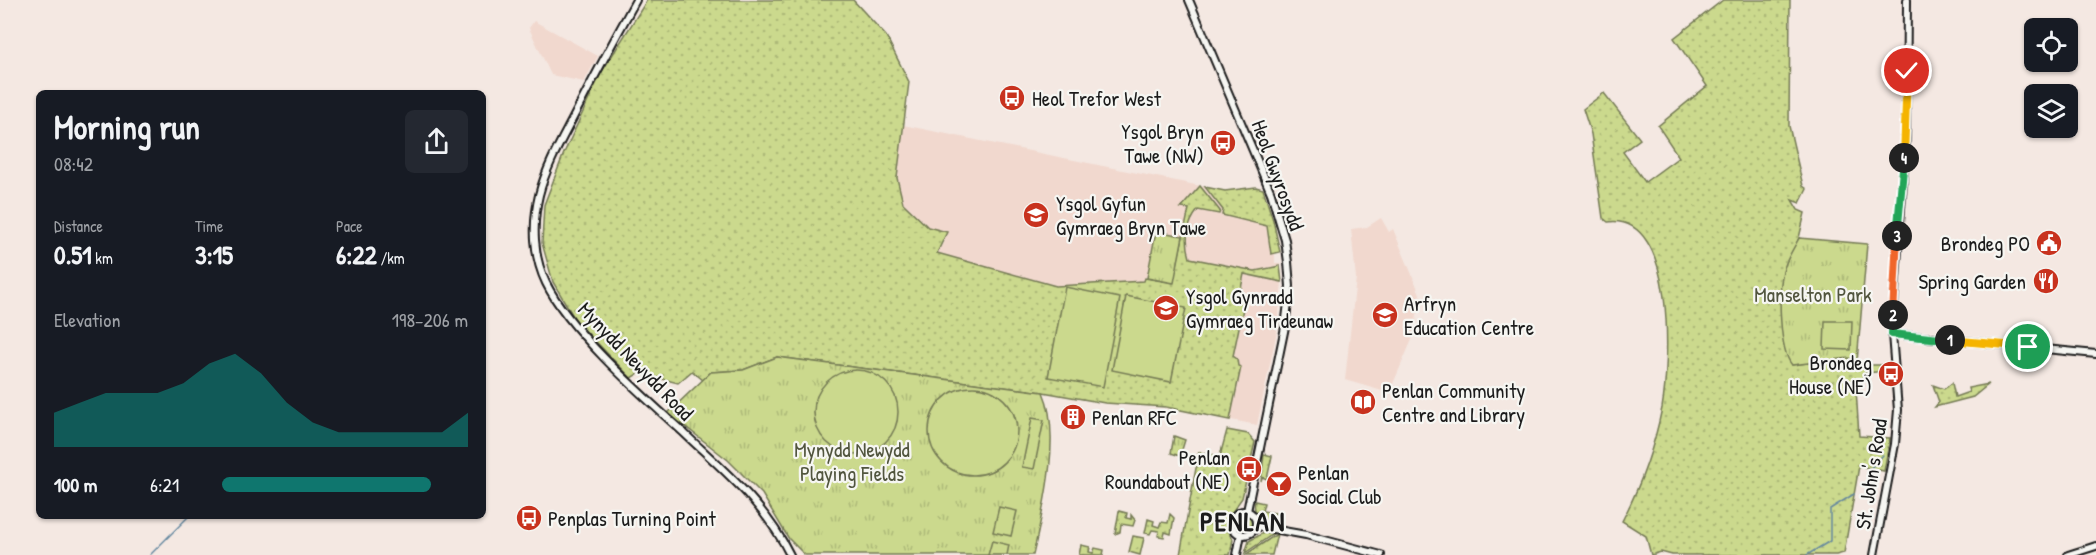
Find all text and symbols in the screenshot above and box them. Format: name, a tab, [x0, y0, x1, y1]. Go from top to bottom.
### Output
map controls	[2024, 18, 2078, 138]
button: locate	[2024, 18, 2078, 72]
pin	[1881, 45, 1932, 96]
icon: check	[1890, 54, 1923, 87]
bus stop icon: Heol Trefor West	[997, 83, 1027, 113]
place label: Heol Trefor West	[1032, 84, 1162, 113]
button: layers	[2024, 84, 2078, 138]
text: Morning run	[54, 105, 200, 149]
button: share	[405, 110, 468, 173]
street label: Heol Gwyrosydd	[1245, 116, 1311, 234]
place label: Ysgol Bryn Tawe (NW)	[1121, 117, 1204, 170]
bus stop icon: Ysgol Bryn Tawe (NW)	[1208, 128, 1238, 158]
pin: 4	[1889, 143, 1919, 173]
text: 4	[1901, 147, 1907, 169]
text: 08:42	[54, 150, 93, 177]
place label: Ysgol Gyfun Gymraeg Bryn Tawe	[1056, 189, 1206, 242]
school or university icon: Ysgol Gyfun Gymraeg Bryn Tawe	[1021, 200, 1051, 230]
text: Distance	[54, 215, 103, 237]
text: Time	[195, 215, 223, 237]
text: Pace	[336, 215, 363, 237]
pin: 3	[1882, 221, 1912, 251]
text: 3	[1893, 225, 1901, 247]
public building icon: Brondeg PO	[2034, 228, 2064, 258]
place label: Brondeg PO	[1941, 229, 2030, 258]
text: 0.51	[54, 237, 92, 272]
text: 3:15	[195, 237, 233, 272]
text: 6:22	[336, 237, 377, 272]
text: km	[92, 247, 113, 269]
text: /km	[377, 247, 405, 269]
restaurant icon: Spring Garden	[2031, 266, 2061, 296]
place label: Spring Garden	[1918, 267, 2026, 296]
park label: Manselton Park	[1754, 280, 1872, 309]
place label: Ysgol Gynradd Gymraeg Tirdeunaw	[1186, 282, 1333, 335]
place label: Arfryn Education Centre	[1404, 289, 1534, 342]
school or university icon: Ysgol Gynradd Gymraeg Tirdeunaw	[1151, 293, 1181, 323]
street label: Mynydd Newydd Road	[572, 295, 700, 427]
school or university icon: Arfryn Education Centre	[1370, 300, 1400, 330]
pin: 2	[1878, 300, 1908, 330]
text: 2	[1889, 304, 1897, 326]
text: Elevation	[54, 306, 120, 333]
text: 198–206 m	[392, 306, 468, 333]
pin	[2002, 321, 2053, 372]
pin: 1	[1935, 325, 1965, 355]
text: 1	[1947, 329, 1953, 351]
icon: arrive	[2011, 330, 2044, 363]
place label: Brondeg House (NE)	[1789, 348, 1872, 401]
bus stop icon: Brondeg House (NE)	[1876, 359, 1906, 389]
place label: Penlan Community Centre and Library	[1382, 376, 1525, 429]
library icon: Penlan Community Centre and Library	[1348, 387, 1378, 417]
building icon: Penlan RFC	[1058, 402, 1088, 432]
place label: Penlan RFC	[1092, 403, 1177, 432]
street label: St. John's Road	[1848, 417, 1894, 531]
park label: Mynydd Newydd Playing Fields	[794, 435, 910, 488]
place label: Penlan Roundabout (NE)	[1105, 443, 1230, 496]
bus stop icon: Penlan Roundabout (NE)	[1234, 454, 1264, 484]
place label: Penlan Social Club	[1298, 458, 1382, 511]
bar icon: Penlan Social Club	[1264, 469, 1294, 499]
text: 100 m	[54, 471, 97, 498]
text: 6:21	[150, 471, 179, 498]
bus stop icon: Penplas Turning Point	[514, 503, 544, 533]
district label: PENLAN	[1200, 503, 1286, 539]
place label: Penplas Turning Point	[548, 504, 717, 533]

